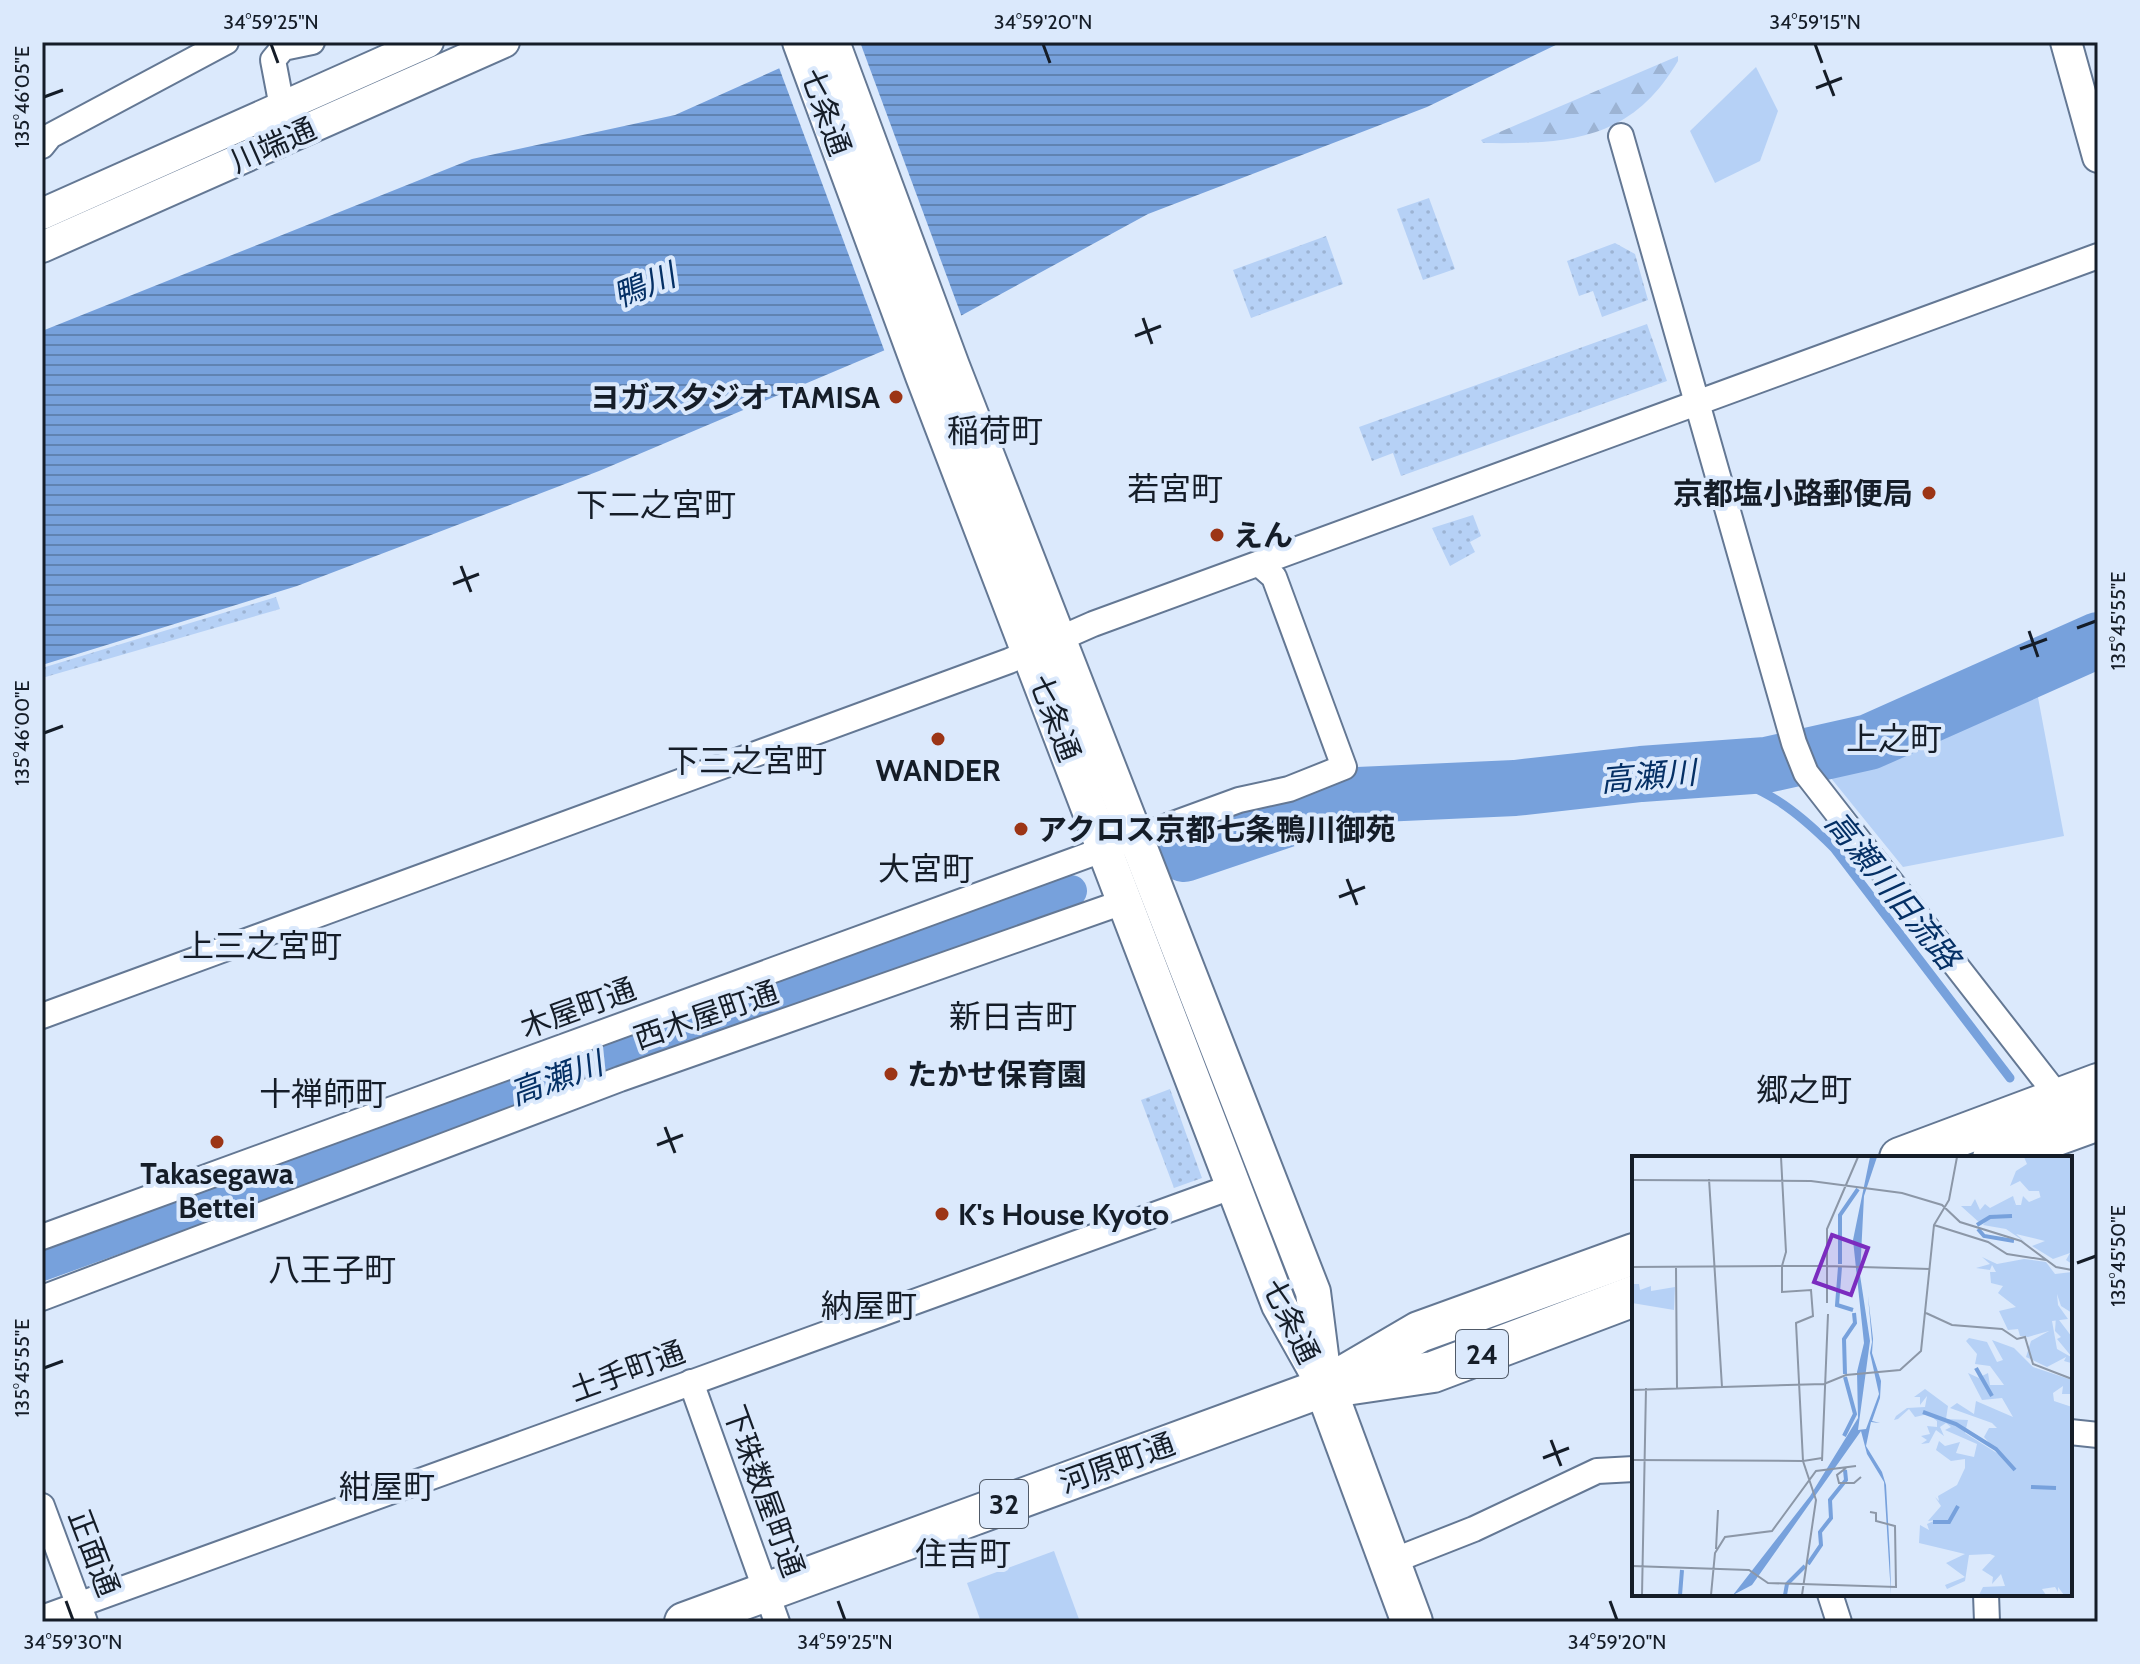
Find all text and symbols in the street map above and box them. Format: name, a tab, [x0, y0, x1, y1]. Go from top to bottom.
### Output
text: 34°59'25"N	[223, 10, 319, 34]
text: 34°59'20"N	[994, 10, 1092, 34]
text: 34°59'15"N	[1769, 10, 1861, 34]
text: 135°46'05"E	[10, 46, 34, 148]
street label: 七条通	[793, 63, 859, 161]
street label: 川端通	[224, 110, 322, 180]
water label: 鴨川	[607, 254, 684, 315]
place label: ヨガス夕ジオ TAMISA	[590, 379, 880, 416]
marker: ヨガス夕ジオ TAMISA	[887, 388, 905, 406]
district label: 稲荷町	[947, 411, 1043, 450]
district label: 若宮町	[1127, 469, 1223, 508]
place label: 京都塩小路郵便局	[1673, 475, 1913, 512]
marker: 京都塩小路郵便局	[1920, 484, 1938, 502]
district label: 下二之宮町	[576, 485, 736, 524]
place label: えん	[1233, 517, 1293, 554]
marker: えん	[1208, 526, 1226, 544]
text: 135°45'55"E	[2106, 572, 2130, 670]
street label: 七条通	[1022, 669, 1088, 767]
text: 135°46'00"E	[10, 680, 34, 786]
district label: 上之町	[1846, 719, 1942, 758]
marker: WANDER	[929, 730, 947, 748]
district label: 下三之宮町	[667, 741, 827, 780]
place label: WANDER	[875, 752, 1001, 789]
water label: 高瀬川	[1598, 752, 1700, 800]
water label: 高瀬川旧流路	[1817, 803, 1970, 979]
place label: アクロス京都七条鴨川御苑	[1037, 811, 1396, 848]
marker: アクロス京都七条鴨川御苑	[1012, 820, 1030, 838]
district label: 大宮町	[878, 849, 974, 888]
district label: 上三之宮町	[182, 926, 342, 965]
street label: 木屋町通	[515, 970, 641, 1046]
street label: 西木屋町通	[629, 973, 783, 1057]
district label: 新日吉町	[949, 997, 1077, 1036]
water label: 高瀬川	[504, 1042, 611, 1113]
place label: たかせ保育園	[907, 1056, 1087, 1093]
marker: たかせ保育園	[882, 1065, 900, 1083]
district label: 郷之町	[1756, 1070, 1852, 1109]
district label: 十禅師町	[259, 1074, 387, 1113]
marker: Takasegawa Bettei	[208, 1133, 226, 1151]
place label: Takasegawa Bettei	[140, 1155, 294, 1226]
inset map	[1632, 1156, 2072, 1596]
place label: K's House Kyoto	[958, 1196, 1169, 1233]
marker: K's House Kyoto	[933, 1205, 951, 1223]
text: 135°45'50"E	[2106, 1205, 2130, 1307]
district label: 八王子町	[268, 1250, 396, 1289]
street label: 七条通	[1255, 1272, 1327, 1370]
district label: 納屋町	[821, 1286, 917, 1325]
text: 135°45'55"E	[10, 1319, 34, 1417]
road number: 24	[1456, 1330, 1508, 1378]
street label: 土手町通	[564, 1333, 690, 1409]
street label: 下珠数屋町通	[716, 1400, 812, 1582]
street label: 河原町通	[1054, 1425, 1180, 1501]
district label: 紺屋町	[339, 1467, 435, 1506]
road number: 32	[980, 1480, 1028, 1528]
street label: 正面通	[61, 1504, 127, 1602]
district label: 住吉町	[915, 1534, 1011, 1573]
text: 34°59'30"N	[24, 1630, 122, 1654]
text: 34°59'25"N	[797, 1630, 893, 1654]
text: 34°59'20"N	[1568, 1630, 1666, 1654]

